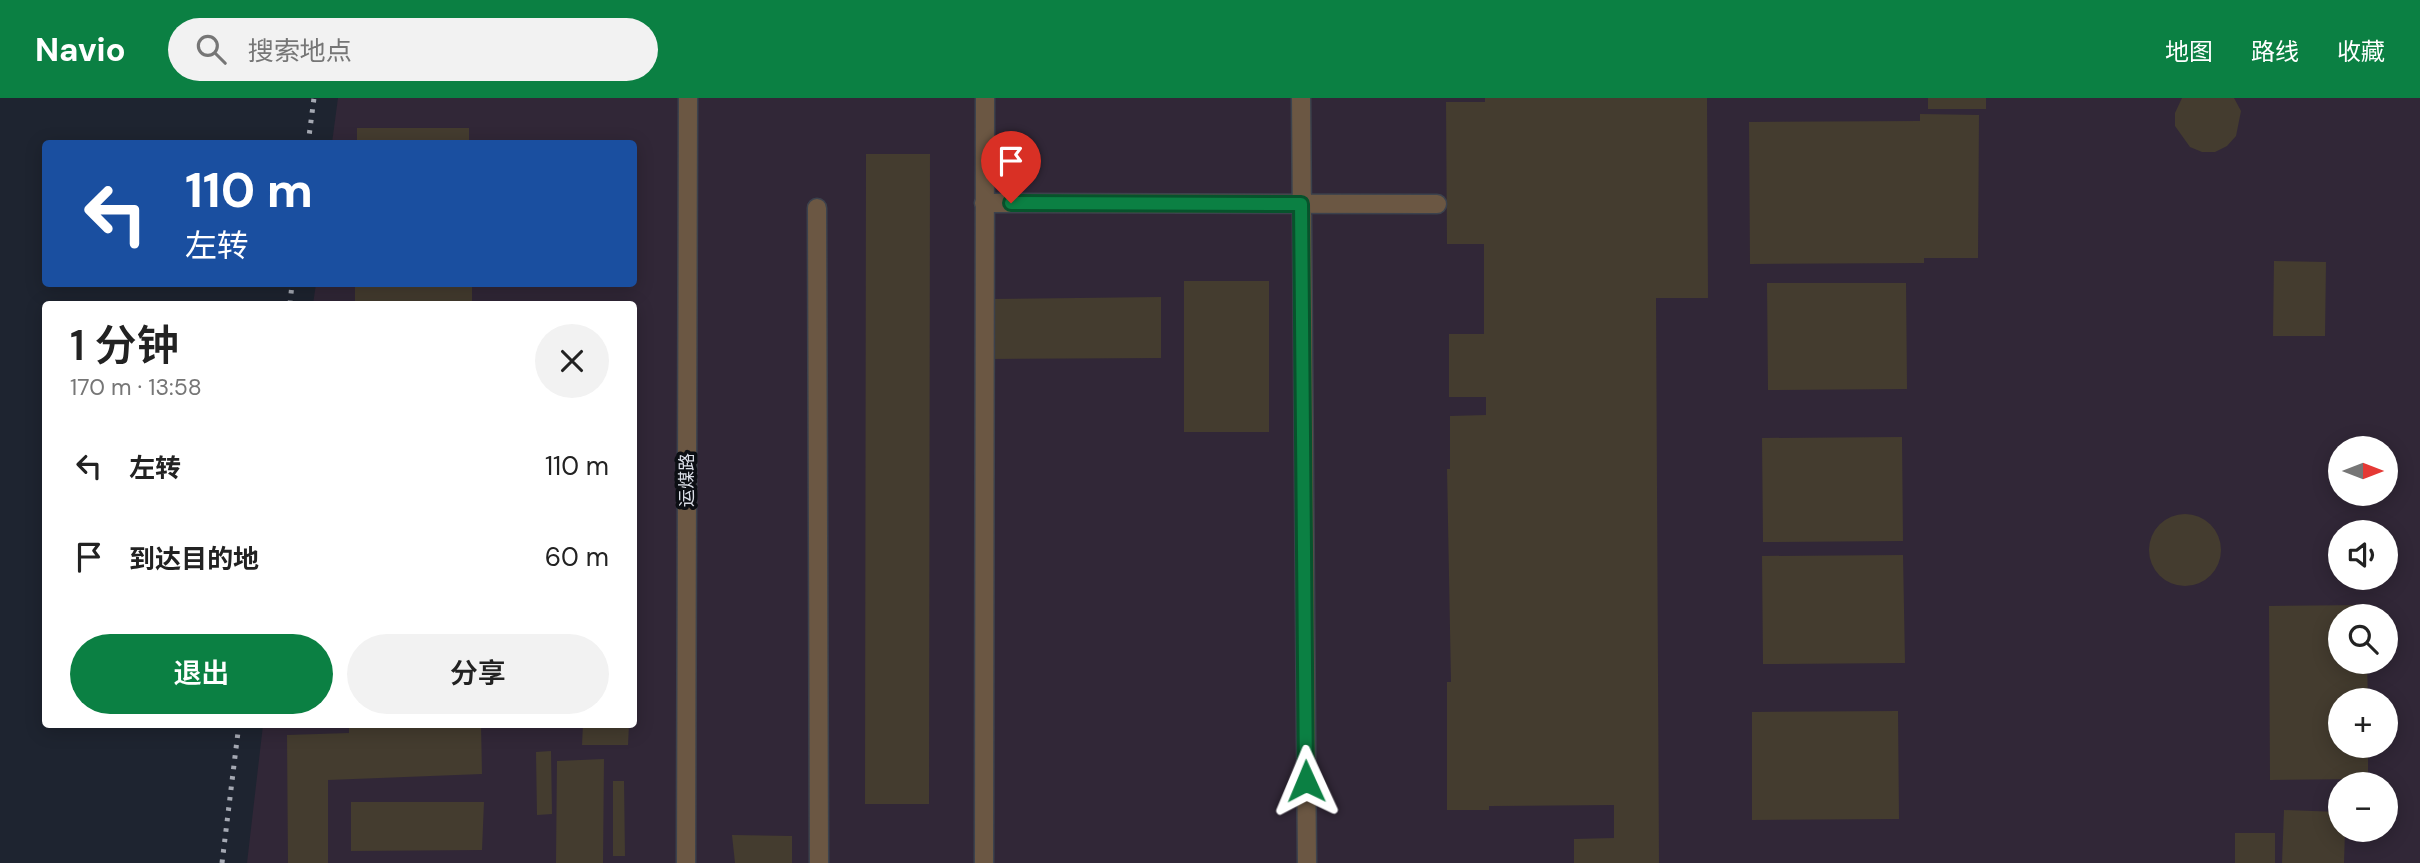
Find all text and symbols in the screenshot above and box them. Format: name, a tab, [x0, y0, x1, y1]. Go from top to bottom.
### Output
search box	[168, 18, 658, 81]
text: Navio	[35, 28, 126, 71]
icon: search	[192, 30, 230, 68]
text: 搜索地点	[248, 34, 352, 68]
text: 地图	[2165, 36, 2213, 67]
text: 路线	[2251, 36, 2299, 67]
text: 收藏	[2337, 36, 2385, 67]
pin	[981, 131, 1041, 203]
icon: arrive	[992, 142, 1030, 180]
text: 110 m	[185, 158, 313, 222]
icon: left	[70, 168, 161, 259]
text: 左转	[185, 225, 249, 267]
text: 1 分钟	[70, 318, 179, 373]
button: close	[535, 324, 609, 398]
text: 170 m · 13:58	[70, 372, 202, 402]
north arrow	[2328, 436, 2398, 506]
map controls	[2328, 436, 2398, 842]
icon: left	[70, 447, 108, 485]
text: 110 m	[545, 449, 609, 483]
text: 左转	[129, 451, 181, 485]
street label: 运煤路	[675, 453, 699, 507]
button: sound	[2328, 520, 2398, 590]
icon: arrive	[70, 538, 108, 576]
text: 60 m	[545, 540, 609, 574]
text: 到达目的地	[129, 542, 259, 576]
button: search	[2328, 604, 2398, 674]
button: 退出	[70, 634, 333, 714]
button: 分享	[347, 634, 609, 714]
button: +	[2328, 688, 2398, 758]
position arrow	[1269, 744, 1343, 818]
button: −	[2328, 772, 2398, 842]

